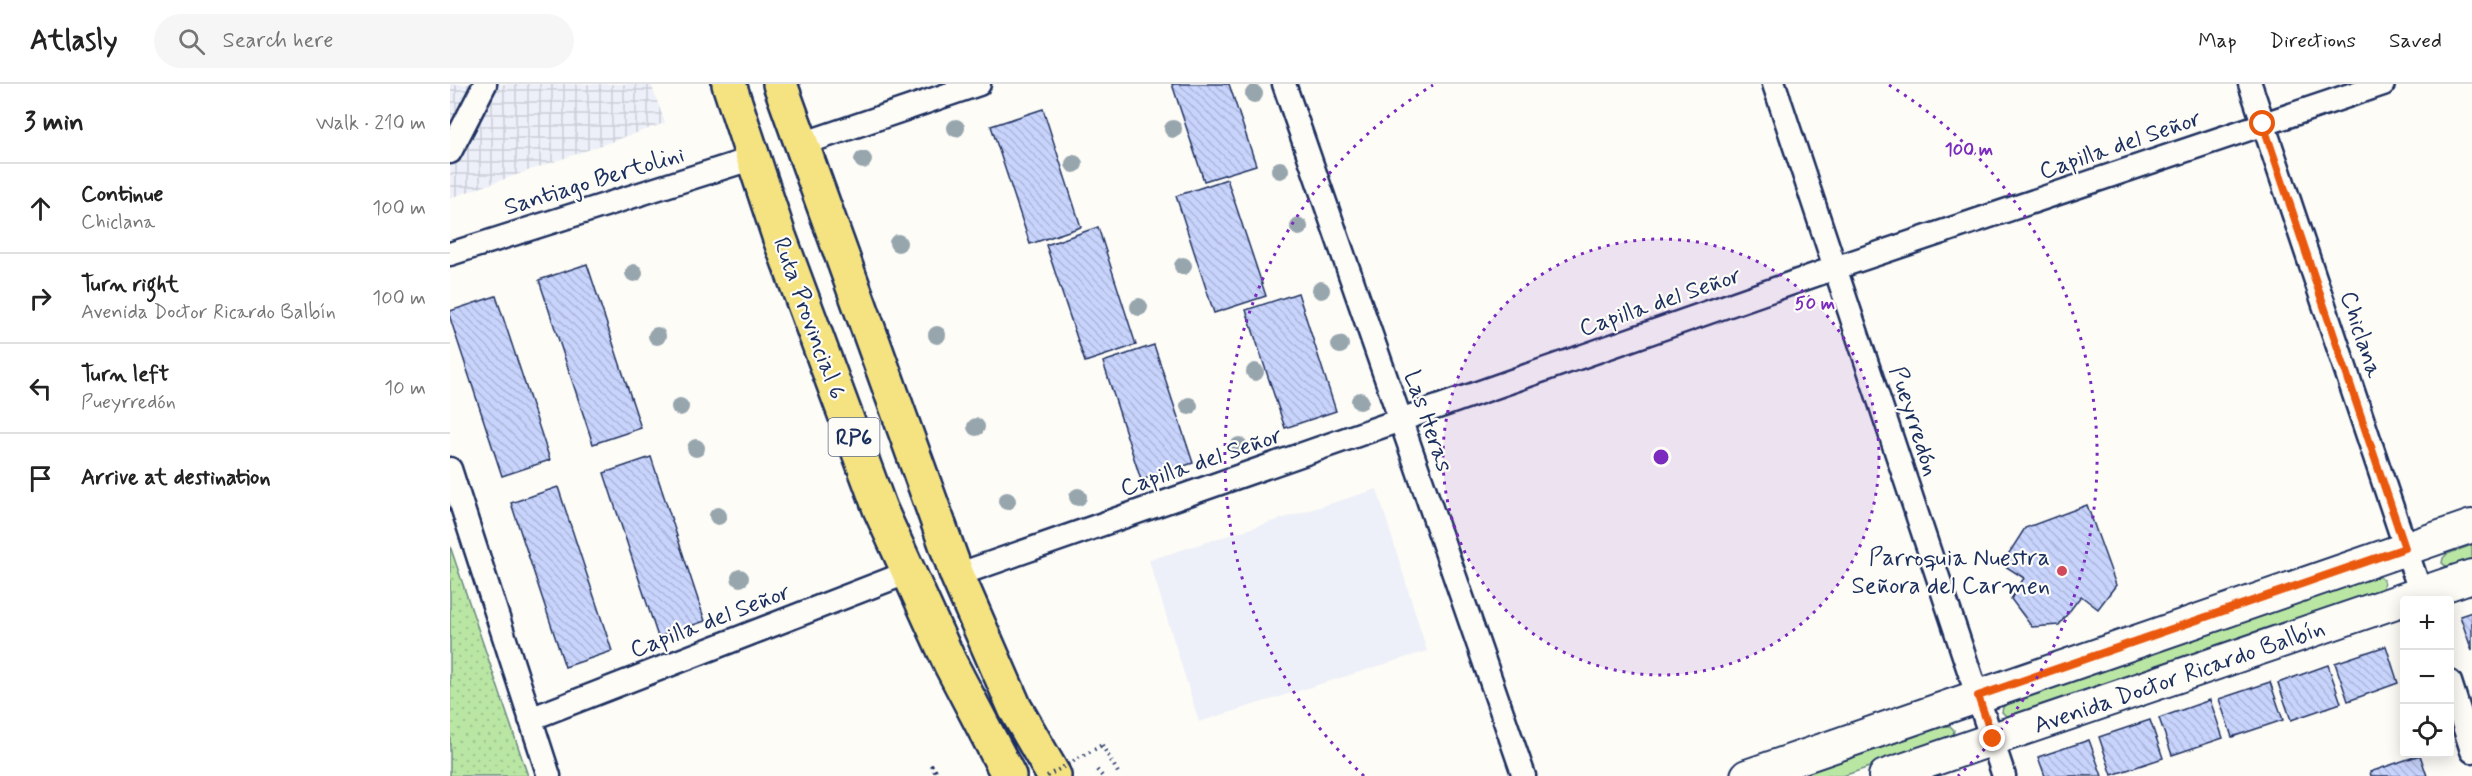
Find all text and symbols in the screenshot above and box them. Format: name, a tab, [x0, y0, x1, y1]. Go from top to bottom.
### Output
search box	[154, 14, 574, 68]
text: Atlasly	[30, 23, 118, 60]
icon: search	[175, 25, 208, 58]
text: Search here	[223, 27, 333, 55]
text: Map	[2198, 27, 2237, 55]
text: Directions	[2270, 27, 2356, 55]
text: Saved	[2389, 27, 2442, 55]
street label: Capilla del Señor	[2035, 103, 2206, 188]
text: 3 min	[24, 106, 84, 140]
text: Walk · 210 m	[316, 110, 426, 137]
route start	[2249, 110, 2275, 136]
text: 100 m	[1945, 138, 1993, 162]
street label: Santiago Bertolini	[501, 139, 688, 224]
text: Continue	[81, 181, 163, 209]
icon: ahead	[24, 192, 57, 225]
text: 100 m	[372, 195, 426, 222]
text: Chiclana	[81, 209, 155, 236]
street label: Ruta Provincial 6	[765, 233, 852, 404]
street label: Capilla del Señor	[1575, 260, 1746, 345]
text: Turn right	[81, 271, 179, 299]
icon: right	[24, 282, 57, 315]
text: 100 m	[372, 285, 426, 312]
street label: Chiclana	[2332, 287, 2389, 382]
text: 50 m	[1795, 292, 1835, 316]
text: Avenida Doctor Ricardo Balbín	[81, 299, 336, 326]
text: Turn left	[81, 361, 169, 389]
street label: Pueyrredón	[1881, 363, 1946, 480]
street label: Las Heras	[1396, 367, 1459, 477]
icon: left	[24, 372, 57, 405]
text: 10 m	[384, 375, 426, 402]
text: Pueyrredón	[81, 389, 176, 416]
road number: RP6	[828, 418, 880, 456]
street label: Capilla del Señor	[1116, 420, 1287, 505]
centre of rings	[1651, 447, 1671, 467]
icon: arrive	[24, 462, 57, 495]
text: Arrive at destination	[81, 464, 271, 492]
place label: Parroquia Nuestra Señora del Carmen	[1852, 543, 2050, 602]
marker: Parroquia Nuestra Señora del Carmen	[2055, 564, 2069, 578]
street label: Capilla del Señor	[626, 577, 795, 666]
map controls	[2400, 596, 2454, 758]
button: +	[2400, 596, 2454, 650]
street label: Avenida Doctor Ricardo Balbín	[2030, 613, 2329, 742]
button: −	[2400, 650, 2454, 704]
button: locate	[2400, 704, 2454, 758]
route end	[1979, 725, 2005, 751]

